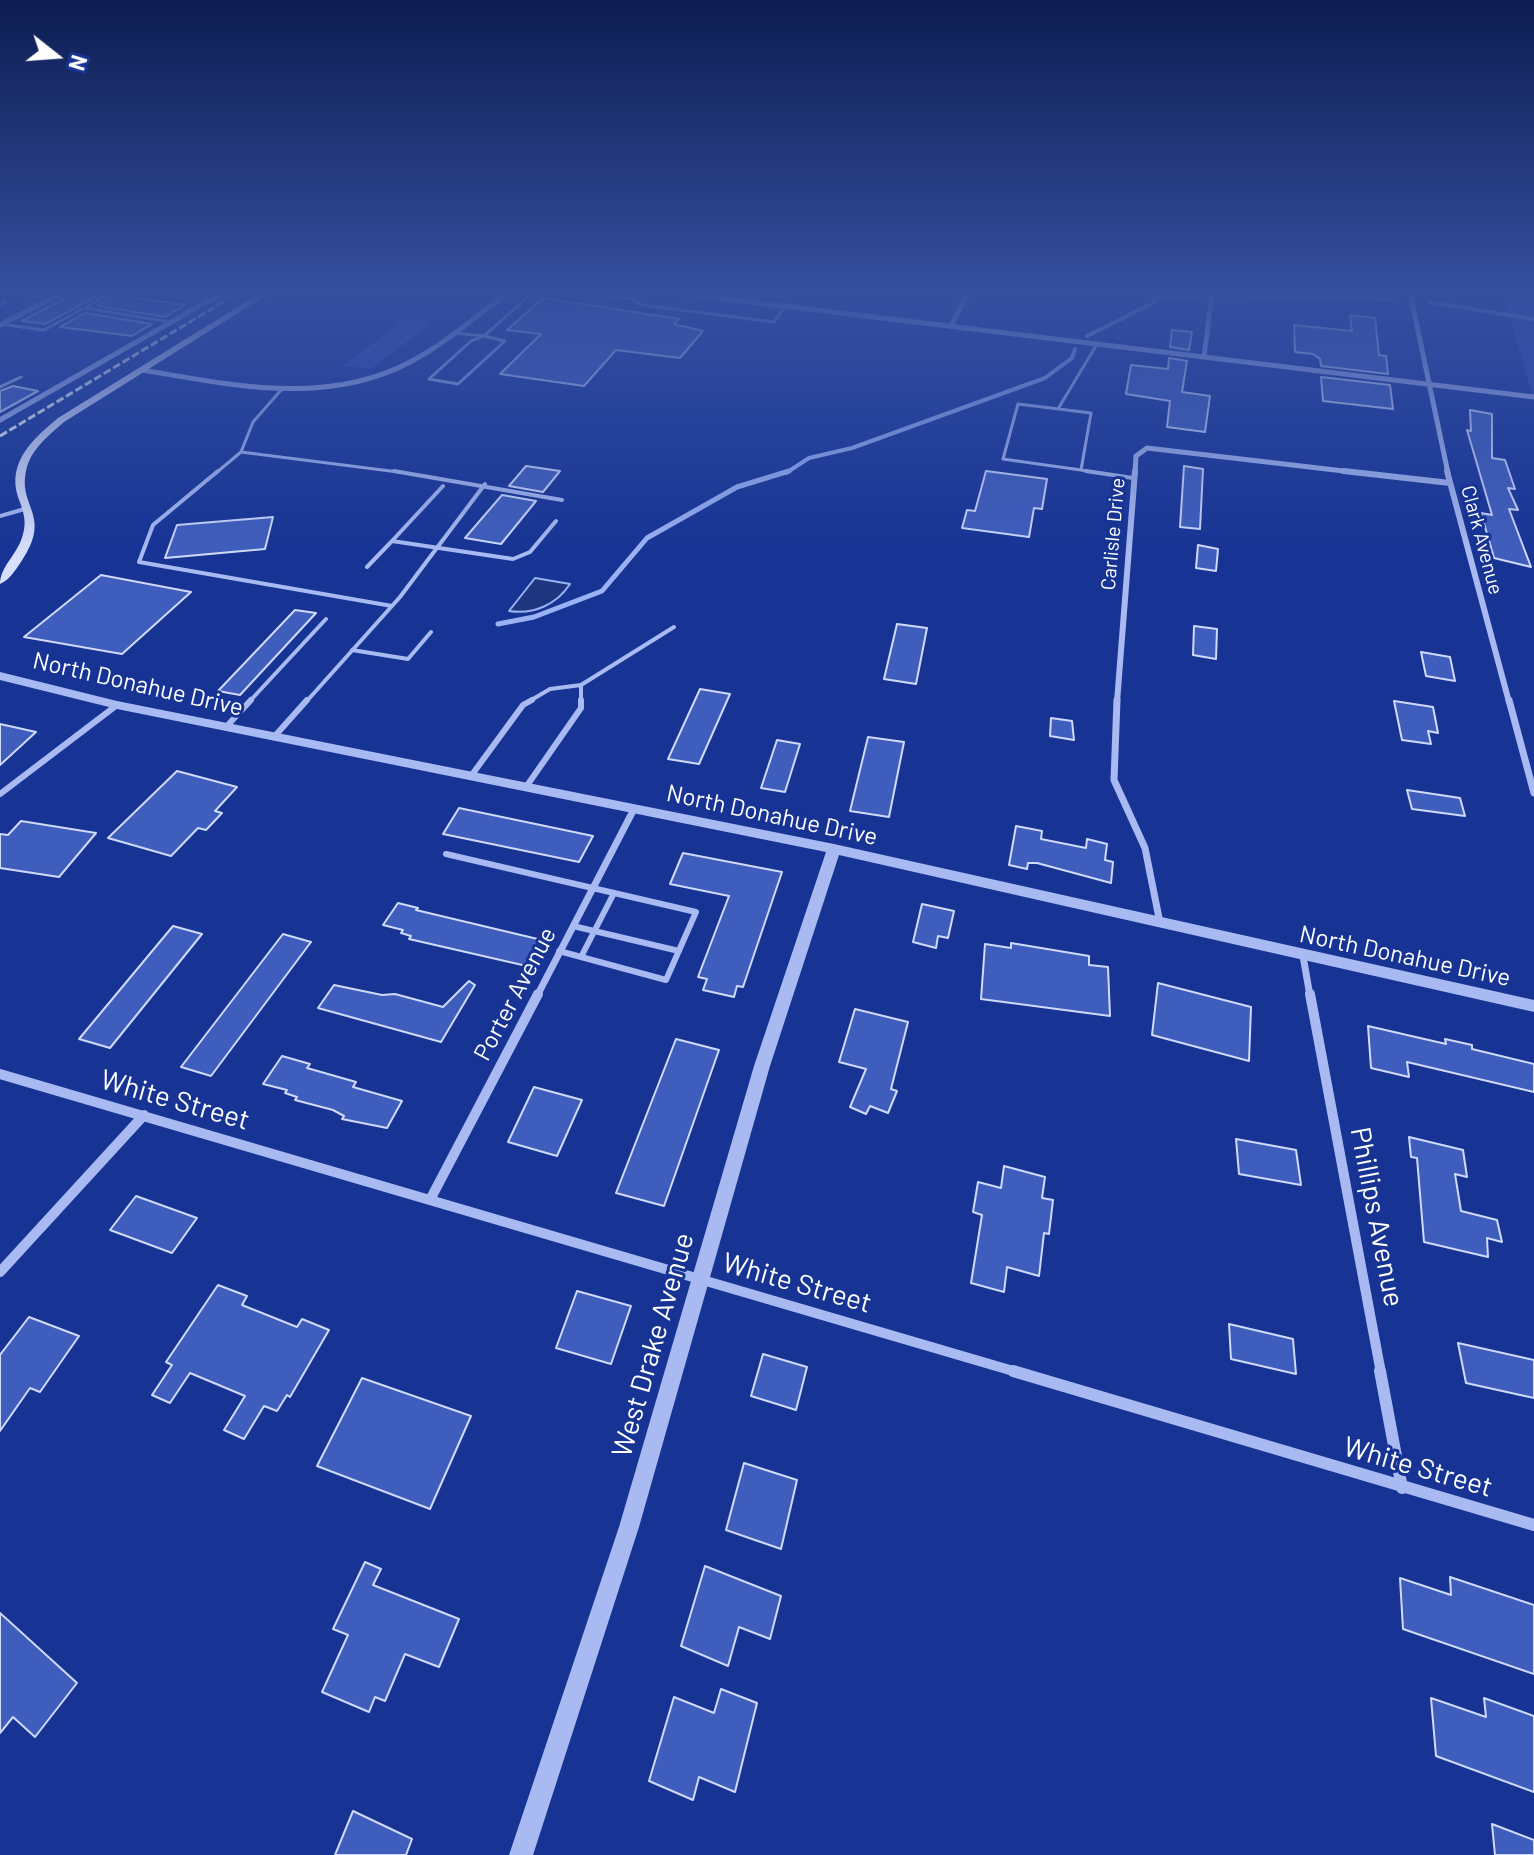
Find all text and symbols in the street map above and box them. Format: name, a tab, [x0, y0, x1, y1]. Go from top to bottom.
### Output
north arrow	[16, 16, 96, 96]
text: N	[64, 52, 94, 74]
street label: Carlisle Drive	[1096, 477, 1130, 591]
street label: Clark Avenue	[1456, 483, 1508, 597]
street label: North Donahue Drive	[30, 646, 246, 722]
street label: North Donahue Drive	[664, 779, 880, 851]
street label: North Donahue Drive	[1297, 920, 1513, 992]
street label: Porter Avenue	[468, 922, 562, 1066]
street label: White Street	[97, 1063, 253, 1137]
street label: Phillips Avenue	[1343, 1124, 1411, 1310]
street label: West Drake Avenue	[605, 1229, 701, 1461]
street label: White Street	[719, 1246, 875, 1320]
street label: White Street	[1340, 1430, 1496, 1504]

